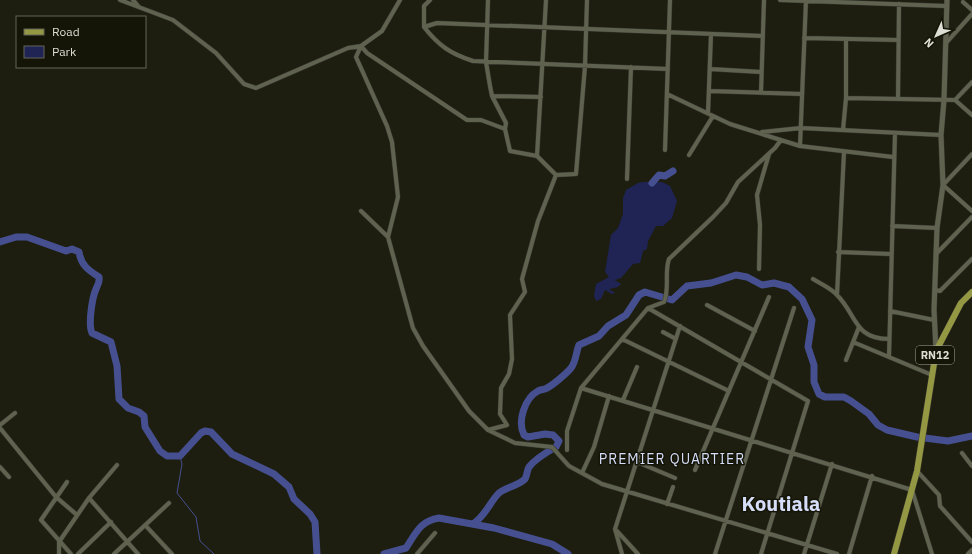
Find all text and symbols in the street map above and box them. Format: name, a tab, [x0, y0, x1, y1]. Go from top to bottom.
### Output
legend	[16, 16, 146, 68]
north arrow	[916, 16, 956, 56]
text: Road	[52, 24, 80, 39]
text: N	[921, 35, 937, 51]
text: Park	[52, 44, 77, 59]
road number: RN12	[916, 346, 954, 364]
district label: PREMIER QUARTIER	[599, 450, 745, 468]
district label: Koutiala	[742, 490, 820, 517]

